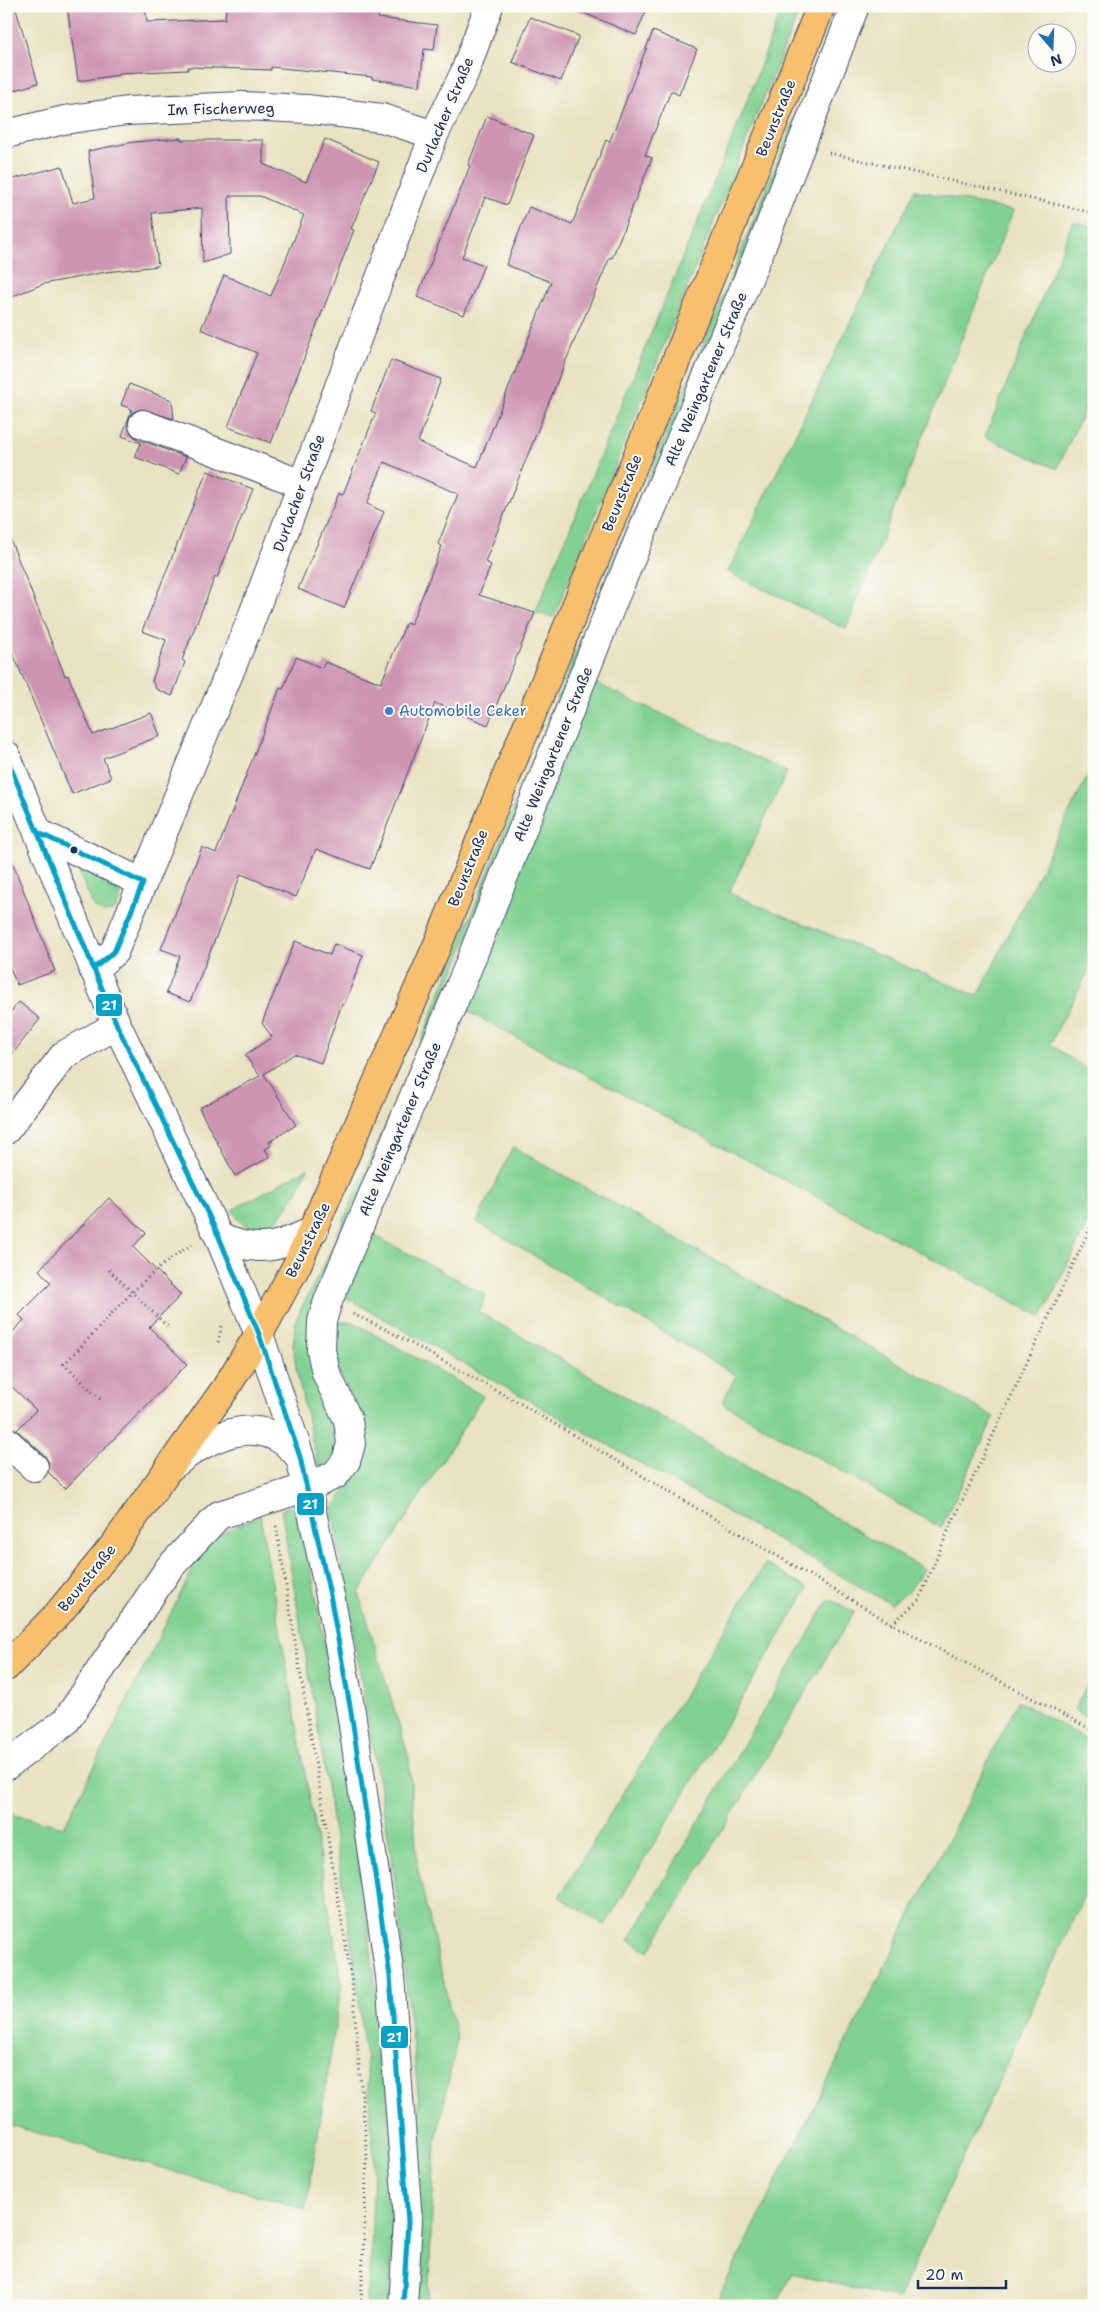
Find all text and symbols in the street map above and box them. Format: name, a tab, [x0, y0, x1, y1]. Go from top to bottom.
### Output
north arrow	[1028, 22, 1078, 72]
text: N	[1048, 50, 1064, 71]
street label: Durlacher Straße	[412, 54, 478, 176]
street label: Beunstraße	[751, 76, 801, 160]
street label: Im Fischerweg	[167, 98, 275, 120]
street label: Alte Weingartener Straße	[660, 289, 752, 469]
street label: Durlacher Straße	[268, 431, 330, 555]
street label: Beunstraße	[597, 451, 647, 535]
street label: Alte Weingartener Straße	[509, 663, 597, 845]
place label: Automobile Ceker	[399, 701, 527, 721]
marker: Automobile Ceker	[383, 705, 395, 717]
street label: Beunstraße	[443, 826, 493, 910]
unlabelled marker	[69, 845, 79, 855]
line badge: 21	[95, 993, 123, 1017]
text: 21	[101, 996, 117, 1014]
street label: Alte Weingartener Straße	[354, 1039, 446, 1219]
street label: Beunstraße	[281, 1199, 335, 1281]
line badge: 21	[296, 1492, 325, 1516]
text: 21	[302, 1495, 318, 1513]
street label: Beunstraße	[53, 1540, 121, 1616]
line badge: 21	[380, 2025, 409, 2049]
text: 21	[386, 2028, 402, 2046]
scale bar	[918, 2257, 1005, 2289]
text: 20 m	[925, 2265, 964, 2285]

